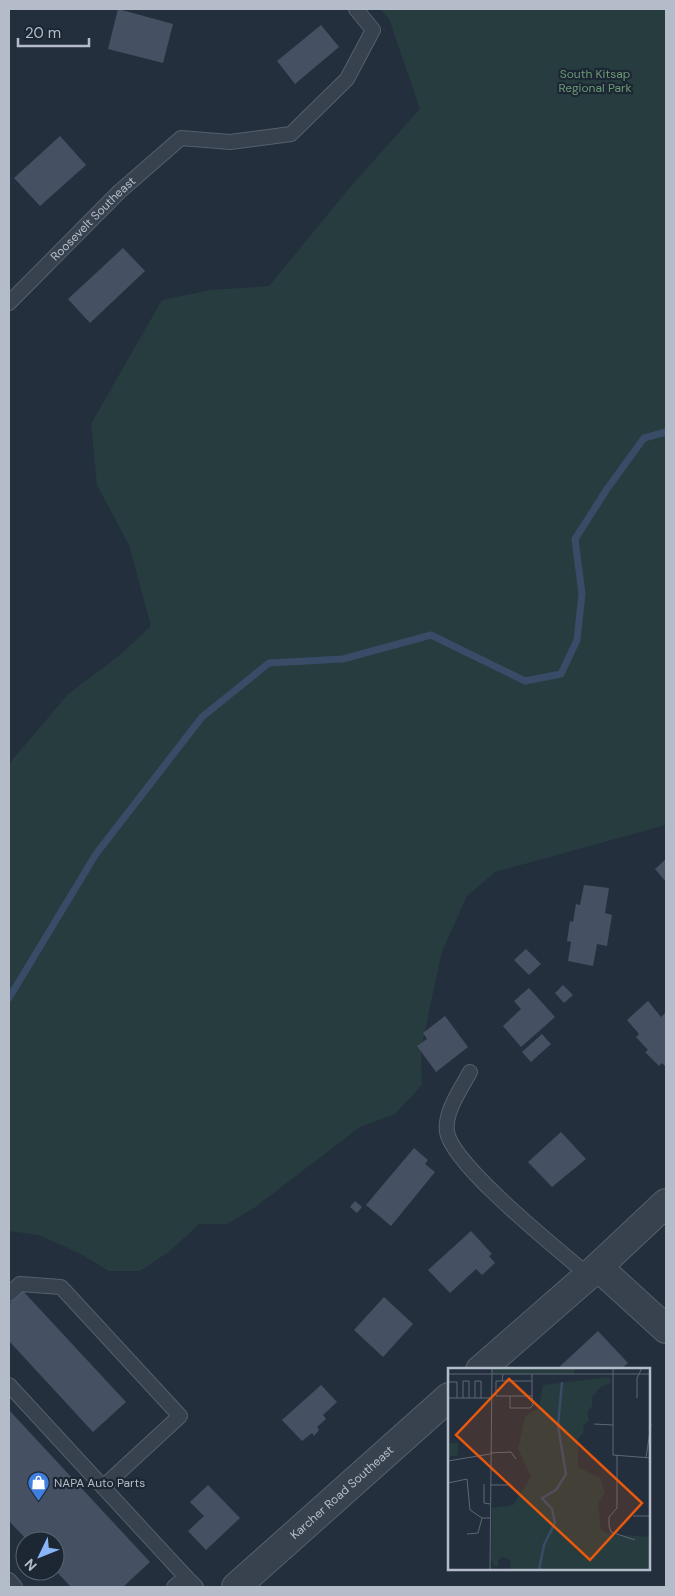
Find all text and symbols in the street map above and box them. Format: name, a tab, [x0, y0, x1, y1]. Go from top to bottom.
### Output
scale bar	[18, 15, 89, 47]
text: 20 m	[25, 23, 61, 43]
park label: South Kitsap Regional Park	[558, 66, 632, 96]
street label: Roosevelt Southeast	[47, 173, 139, 264]
inset map	[448, 1368, 650, 1571]
street label: Karcher Road Southeast	[287, 1442, 397, 1543]
shop icon: NAPA Auto Parts	[26, 1471, 50, 1502]
place label: NAPA Auto Parts	[54, 1475, 145, 1491]
north arrow	[15, 1531, 65, 1581]
text: N	[20, 1555, 41, 1575]

